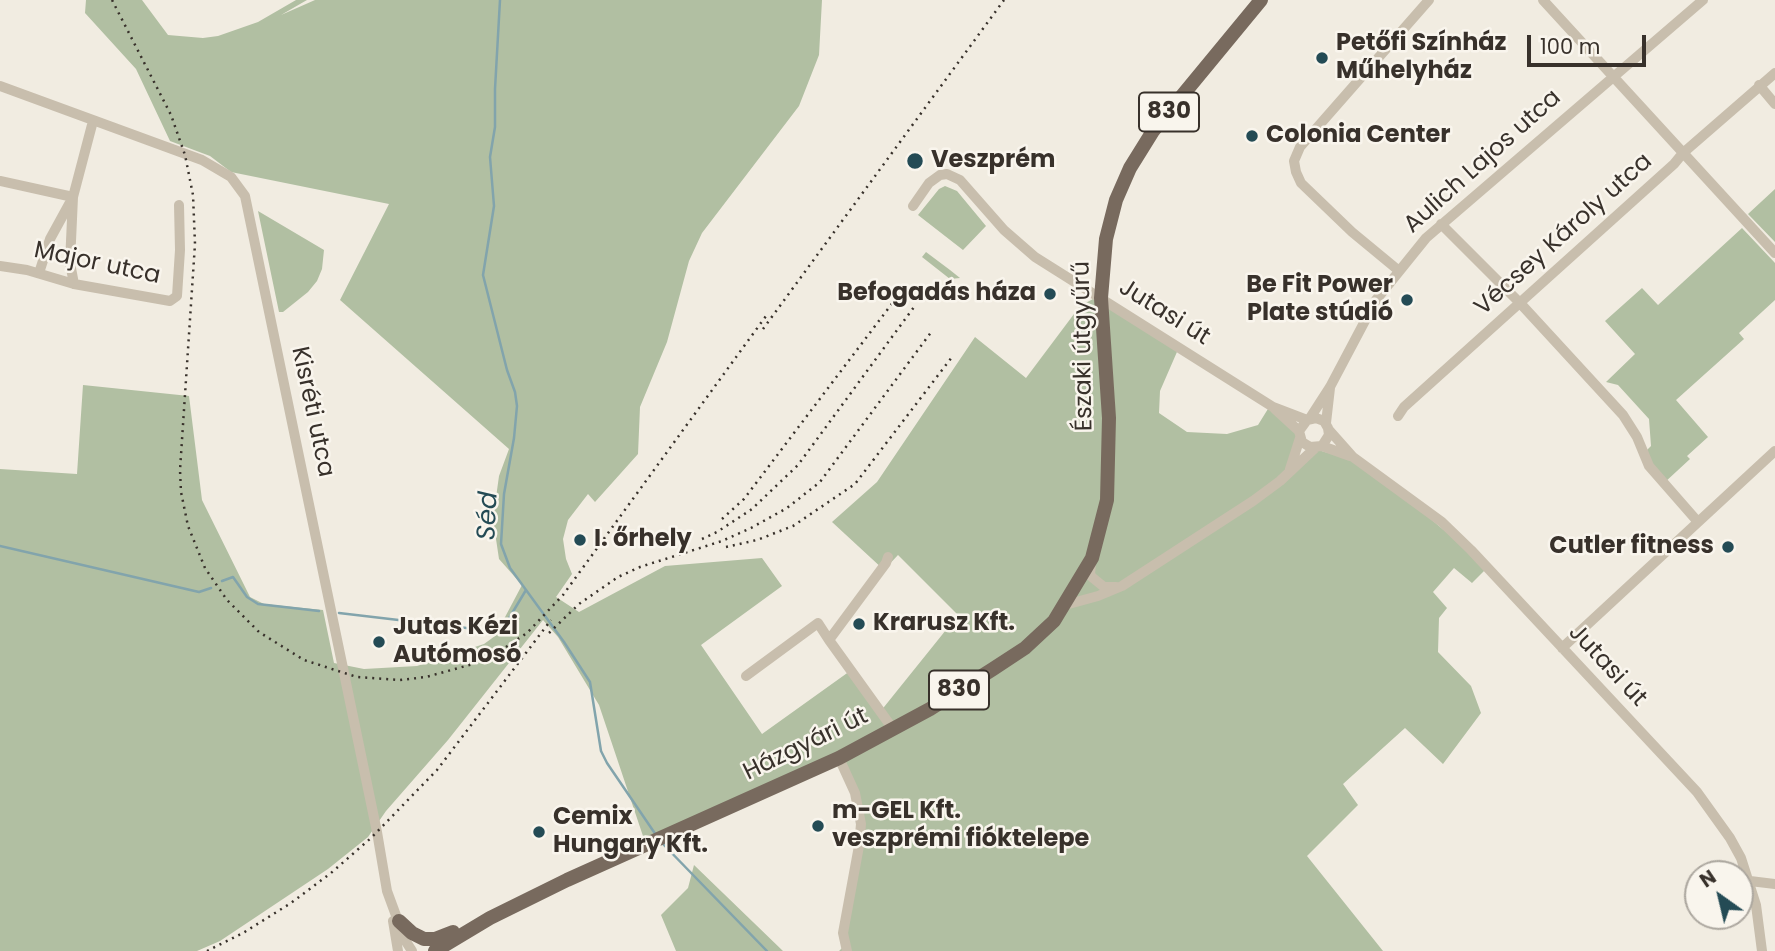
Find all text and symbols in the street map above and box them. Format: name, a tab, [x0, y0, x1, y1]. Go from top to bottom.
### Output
scale bar	[1530, 21, 1649, 65]
place label: Petőfi Színház Műhelyház	[1336, 30, 1507, 86]
text: 100 m	[1540, 32, 1600, 61]
marker: Petőfi Színház Műhelyház	[1314, 50, 1330, 66]
street label: Aulich Lajos utca	[1399, 84, 1567, 240]
road number: 830	[1139, 92, 1199, 132]
place label: Colonia Center	[1266, 122, 1451, 150]
marker: Colonia Center	[1244, 128, 1260, 144]
place label: Veszprém	[931, 147, 1055, 175]
street label: Vécsey Károly utca	[1469, 148, 1659, 322]
marker: Veszprém	[905, 151, 925, 171]
street label: Major utca	[31, 237, 163, 291]
street label: Északi útgyűrű	[1068, 261, 1100, 431]
place label: Be Fit Power Plate stúdió	[1246, 272, 1393, 328]
street label: Jutasi út	[1113, 274, 1215, 352]
place label: Befogadás háza	[837, 280, 1036, 308]
marker: Befogadás háza	[1042, 286, 1058, 302]
marker: Be Fit Power Plate stúdió	[1399, 292, 1415, 308]
street label: Kisréti utca	[284, 344, 340, 480]
water label: Séd	[472, 491, 506, 541]
place label: I. őrhely	[594, 526, 692, 554]
marker: I. őrhely	[572, 532, 588, 548]
place label: Cutler fitness	[1549, 533, 1714, 561]
marker: Cutler fitness	[1720, 539, 1736, 555]
place label: Krarusz Kft.	[873, 610, 1015, 638]
place label: Jutas Kézi Autómosó	[393, 614, 521, 670]
marker: Krarusz Kft.	[851, 616, 867, 632]
street label: Jutasi út	[1562, 619, 1652, 713]
marker: Jutas Kézi Autómosó	[371, 634, 387, 650]
road number: 830	[929, 670, 989, 710]
street label: Házgyári út	[739, 702, 873, 788]
place label: m-GEL Kft. veszprémi fióktelepe	[832, 798, 1089, 854]
place label: Cemix Hungary Kft.	[553, 804, 708, 860]
marker: m-GEL Kft. veszprémi fióktelepe	[810, 818, 826, 834]
marker: Cemix Hungary Kft.	[531, 824, 547, 840]
north arrow	[1684, 860, 1754, 930]
text: N	[1695, 864, 1722, 894]

